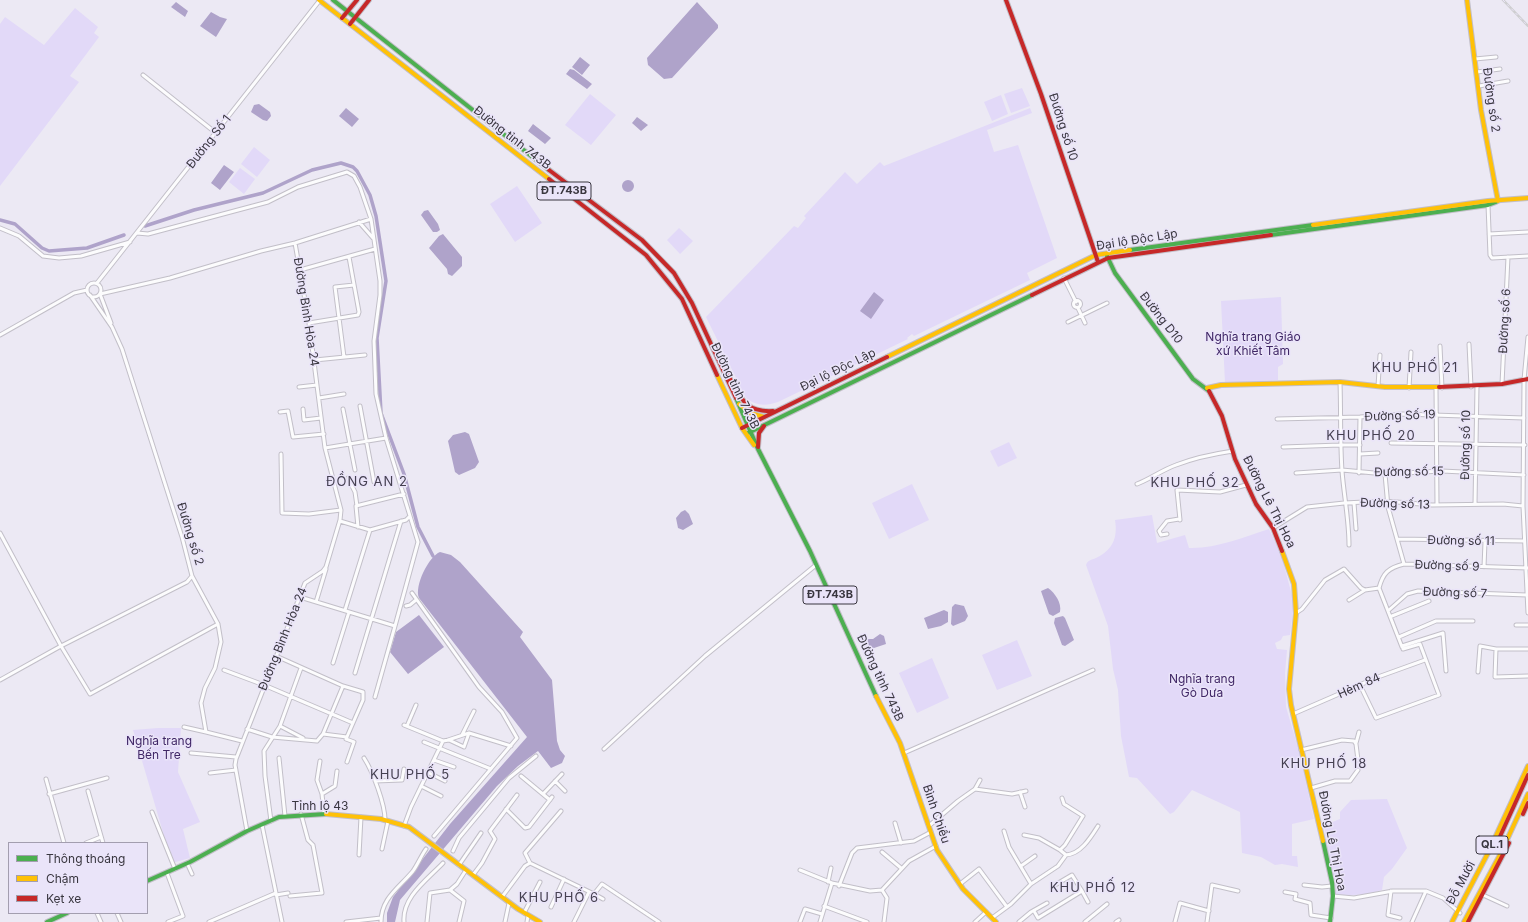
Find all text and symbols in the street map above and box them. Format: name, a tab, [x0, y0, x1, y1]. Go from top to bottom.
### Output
street label: Đường số 2	[1479, 67, 1503, 133]
street label: Đường số 10	[1045, 91, 1081, 163]
street label: Đường tỉnh 743B	[470, 103, 554, 173]
street label: Đường Số 1	[184, 112, 234, 172]
road number: ĐT.743B	[537, 182, 591, 200]
street label: Đại lộ Độc Lập	[1095, 226, 1179, 254]
street label: Đường Bình Hòa 24	[290, 256, 322, 368]
street label: Đường số 6	[1496, 288, 1514, 354]
street label: Đường D10	[1136, 289, 1186, 347]
park label: Nghĩa trang Giáo xứ Khiết Tâm	[1205, 330, 1301, 358]
street label: Đường tỉnh 743B	[708, 341, 762, 431]
street label: Đại lộ Độc Lập	[798, 346, 878, 394]
district label: KHU PHỐ 21	[1372, 360, 1458, 376]
street label: Đường Số 19	[1364, 408, 1436, 424]
street label: Đường số 10	[1458, 410, 1474, 480]
district label: KHU PHỐ 20	[1326, 428, 1416, 444]
street label: Đường Lê Thị Hoa	[1239, 453, 1299, 551]
street label: Đường số 15	[1374, 464, 1444, 480]
district label: ĐỒNG AN 2	[326, 474, 408, 490]
district label: KHU PHỐ 32	[1150, 475, 1240, 491]
street label: Đường số 13	[1360, 496, 1430, 512]
street label: Đường số 2	[174, 501, 206, 567]
street label: Đường số 11	[1427, 533, 1495, 549]
street label: Đường số 9	[1414, 558, 1480, 574]
street label: Đường Bình Hòa 24	[256, 585, 310, 693]
street label: Đường số 7	[1423, 585, 1487, 601]
road number: ĐT.743B	[803, 586, 857, 604]
street label: Đường tỉnh 743B	[854, 632, 906, 724]
street label: Hẻm 84	[1336, 670, 1382, 702]
park label: Nghĩa trang Gò Dưa	[1169, 672, 1235, 700]
park label: Nghĩa trang Bến Tre	[126, 734, 192, 762]
district label: KHU PHỐ 18	[1281, 756, 1367, 772]
district label: KHU PHỐ 5	[370, 767, 450, 783]
street label: Bình Chiểu	[919, 783, 953, 845]
street label: Đường Lê Thị Hoa	[1315, 790, 1349, 892]
street label: Tỉnh lộ 43	[292, 799, 348, 813]
road number: QL.1	[1476, 836, 1508, 854]
legend	[8, 842, 148, 914]
text: Thông thoáng	[46, 851, 125, 866]
street label: Đỗ Mười	[1444, 859, 1478, 907]
text: Chậm	[46, 871, 79, 886]
district label: KHU PHỐ 12	[1050, 880, 1136, 896]
district label: KHU PHỐ 6	[519, 890, 599, 906]
text: Kẹt xe	[46, 891, 81, 906]

